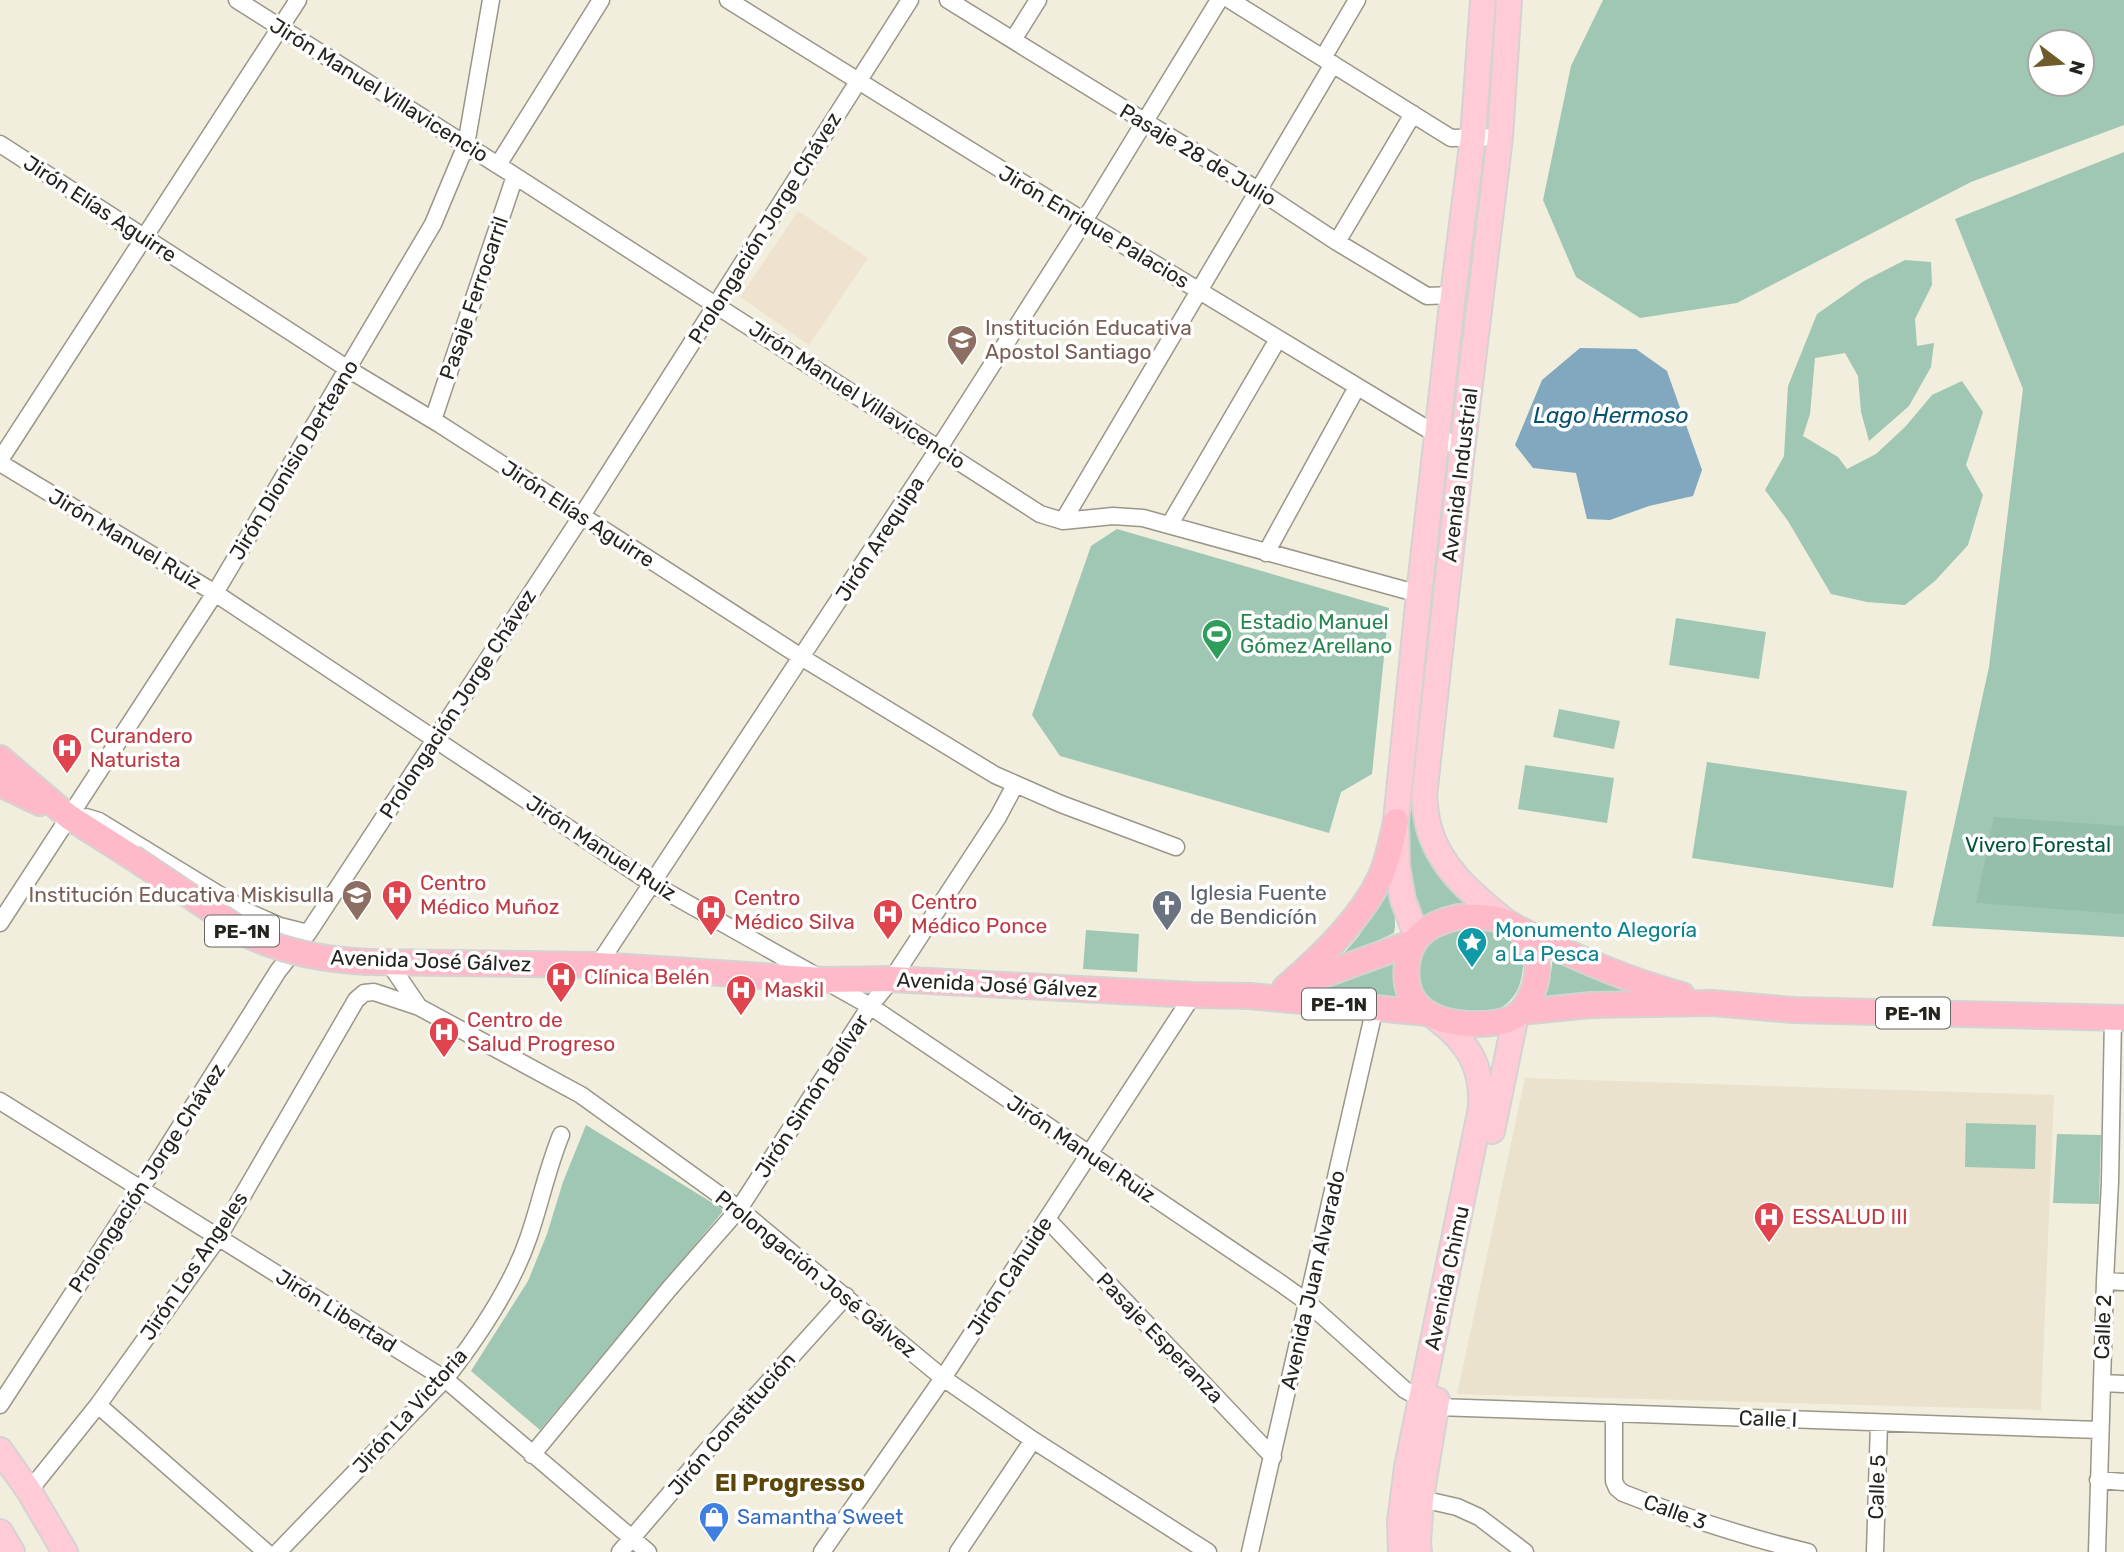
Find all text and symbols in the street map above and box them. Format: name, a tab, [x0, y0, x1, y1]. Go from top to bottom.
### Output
street label: Jirón Manuel Villavicencio	[265, 12, 493, 167]
north arrow	[2026, 28, 2096, 98]
text: N	[2064, 58, 2090, 77]
street label: Pasaje 28 de Julio	[1116, 98, 1281, 211]
street label: Prolongación Jorge Chávez	[683, 107, 846, 348]
street label: Jirón Elías Aguirre	[19, 150, 182, 267]
street label: Jirón Enrique Palacios	[995, 160, 1194, 293]
street label: Pasaje Ferrocarril	[434, 213, 513, 383]
street label: Jirón Manuel Villavicencio	[744, 315, 970, 474]
place label: Institución Educativa Apostol Santiago	[985, 315, 1192, 364]
school or university icon: Institución Educativa Apostol Santiago	[945, 323, 979, 367]
street label: Jirón Dionisio Derteano	[224, 355, 363, 564]
street label: Avenida Industrial	[1436, 386, 1483, 564]
water label: Lago Hermoso	[1533, 401, 1689, 429]
street label: Jirón Elías Aguirre	[497, 455, 660, 572]
street label: Jirón Arequipa	[830, 472, 929, 606]
street label: Jirón Manuel Ruiz	[44, 483, 206, 594]
street label: Prolongación Jorge Chávez	[374, 584, 541, 823]
place label: Estadio Manuel Gómez Arellano	[1240, 609, 1392, 658]
sports icon: Estadio Manuel Gómez Arellano	[1200, 617, 1234, 661]
place label: Curandero Naturista	[90, 723, 193, 772]
hospital icon: Curandero Naturista	[50, 731, 84, 775]
street label: Jirón Manuel Ruiz	[522, 790, 681, 905]
park label: Vivero Forestal	[1965, 832, 2111, 857]
place label: Centro Médico Muñoz	[420, 870, 559, 919]
school or university icon: Institución Educativa Miskisulla	[340, 878, 374, 922]
hospital icon: Centro Médico Muñoz	[380, 878, 414, 922]
place label: Iglesia Fuente de Bendicíón	[1190, 880, 1327, 929]
place label: Institución Educativa Miskisulla	[29, 882, 334, 907]
place label: Centro Médico Silva	[734, 885, 855, 934]
church icon: Iglesia Fuente de Bendicíón	[1150, 888, 1184, 932]
place label: Centro Médico Ponce	[911, 889, 1047, 938]
hospital icon: Centro Médico Silva	[694, 893, 728, 937]
hospital icon: Centro Médico Ponce	[871, 897, 905, 941]
road number: PE-1N	[205, 916, 279, 946]
place label: Monumento Alegoría a La Pesca	[1495, 917, 1697, 966]
place icon: Monumento Alegoría a La Pesca	[1455, 925, 1489, 969]
street label: Avenida José Gálvez	[330, 944, 532, 977]
hospital icon: Clínica Belén	[544, 960, 578, 1004]
place label: Clínica Belén	[584, 964, 710, 989]
street label: Avenida José Gálvez	[896, 967, 1098, 1002]
hospital icon: Maskil	[724, 973, 758, 1017]
place label: Maskil	[764, 977, 824, 1002]
road number: PE-1N	[1302, 988, 1376, 1020]
road number: PE-1N	[1876, 998, 1950, 1028]
place label: Centro de Salud Progreso	[467, 1007, 615, 1056]
street label: Jirón Simón Bolívar	[749, 1009, 874, 1182]
hospital icon: Centro de Salud Progreso	[427, 1015, 461, 1059]
street label: Prolongación Jorge Chávez	[63, 1058, 230, 1297]
street label: Jirón Manuel Ruiz	[1002, 1090, 1160, 1208]
street label: Avenida Juan Alvarado	[1275, 1168, 1350, 1392]
street label: Prolongación José Gálvez	[711, 1185, 922, 1362]
street label: Jirón Los Angeles	[135, 1187, 253, 1345]
hospital icon: ESSALUD III	[1752, 1200, 1786, 1244]
street label: Avenida Chimu	[1419, 1204, 1474, 1352]
place label: ESSALUD III	[1792, 1204, 1908, 1229]
street label: Jirón Cahuide	[962, 1212, 1057, 1340]
street label: Jirón Libertad	[271, 1264, 401, 1358]
street label: Pasaje Esperanza	[1092, 1267, 1229, 1408]
street label: Calle 2	[2089, 1294, 2116, 1360]
street label: Jirón La Victoria	[347, 1343, 472, 1478]
street label: Jirón Constitución	[663, 1347, 800, 1500]
street label: Calle I	[1738, 1405, 1798, 1432]
street label: Calle 5	[1863, 1454, 1890, 1520]
district label: El Progresso	[715, 1469, 865, 1497]
street label: Calle 3	[1640, 1489, 1710, 1534]
shop icon: Samantha Sweet	[697, 1500, 731, 1544]
place label: Samantha Sweet	[737, 1504, 904, 1529]

